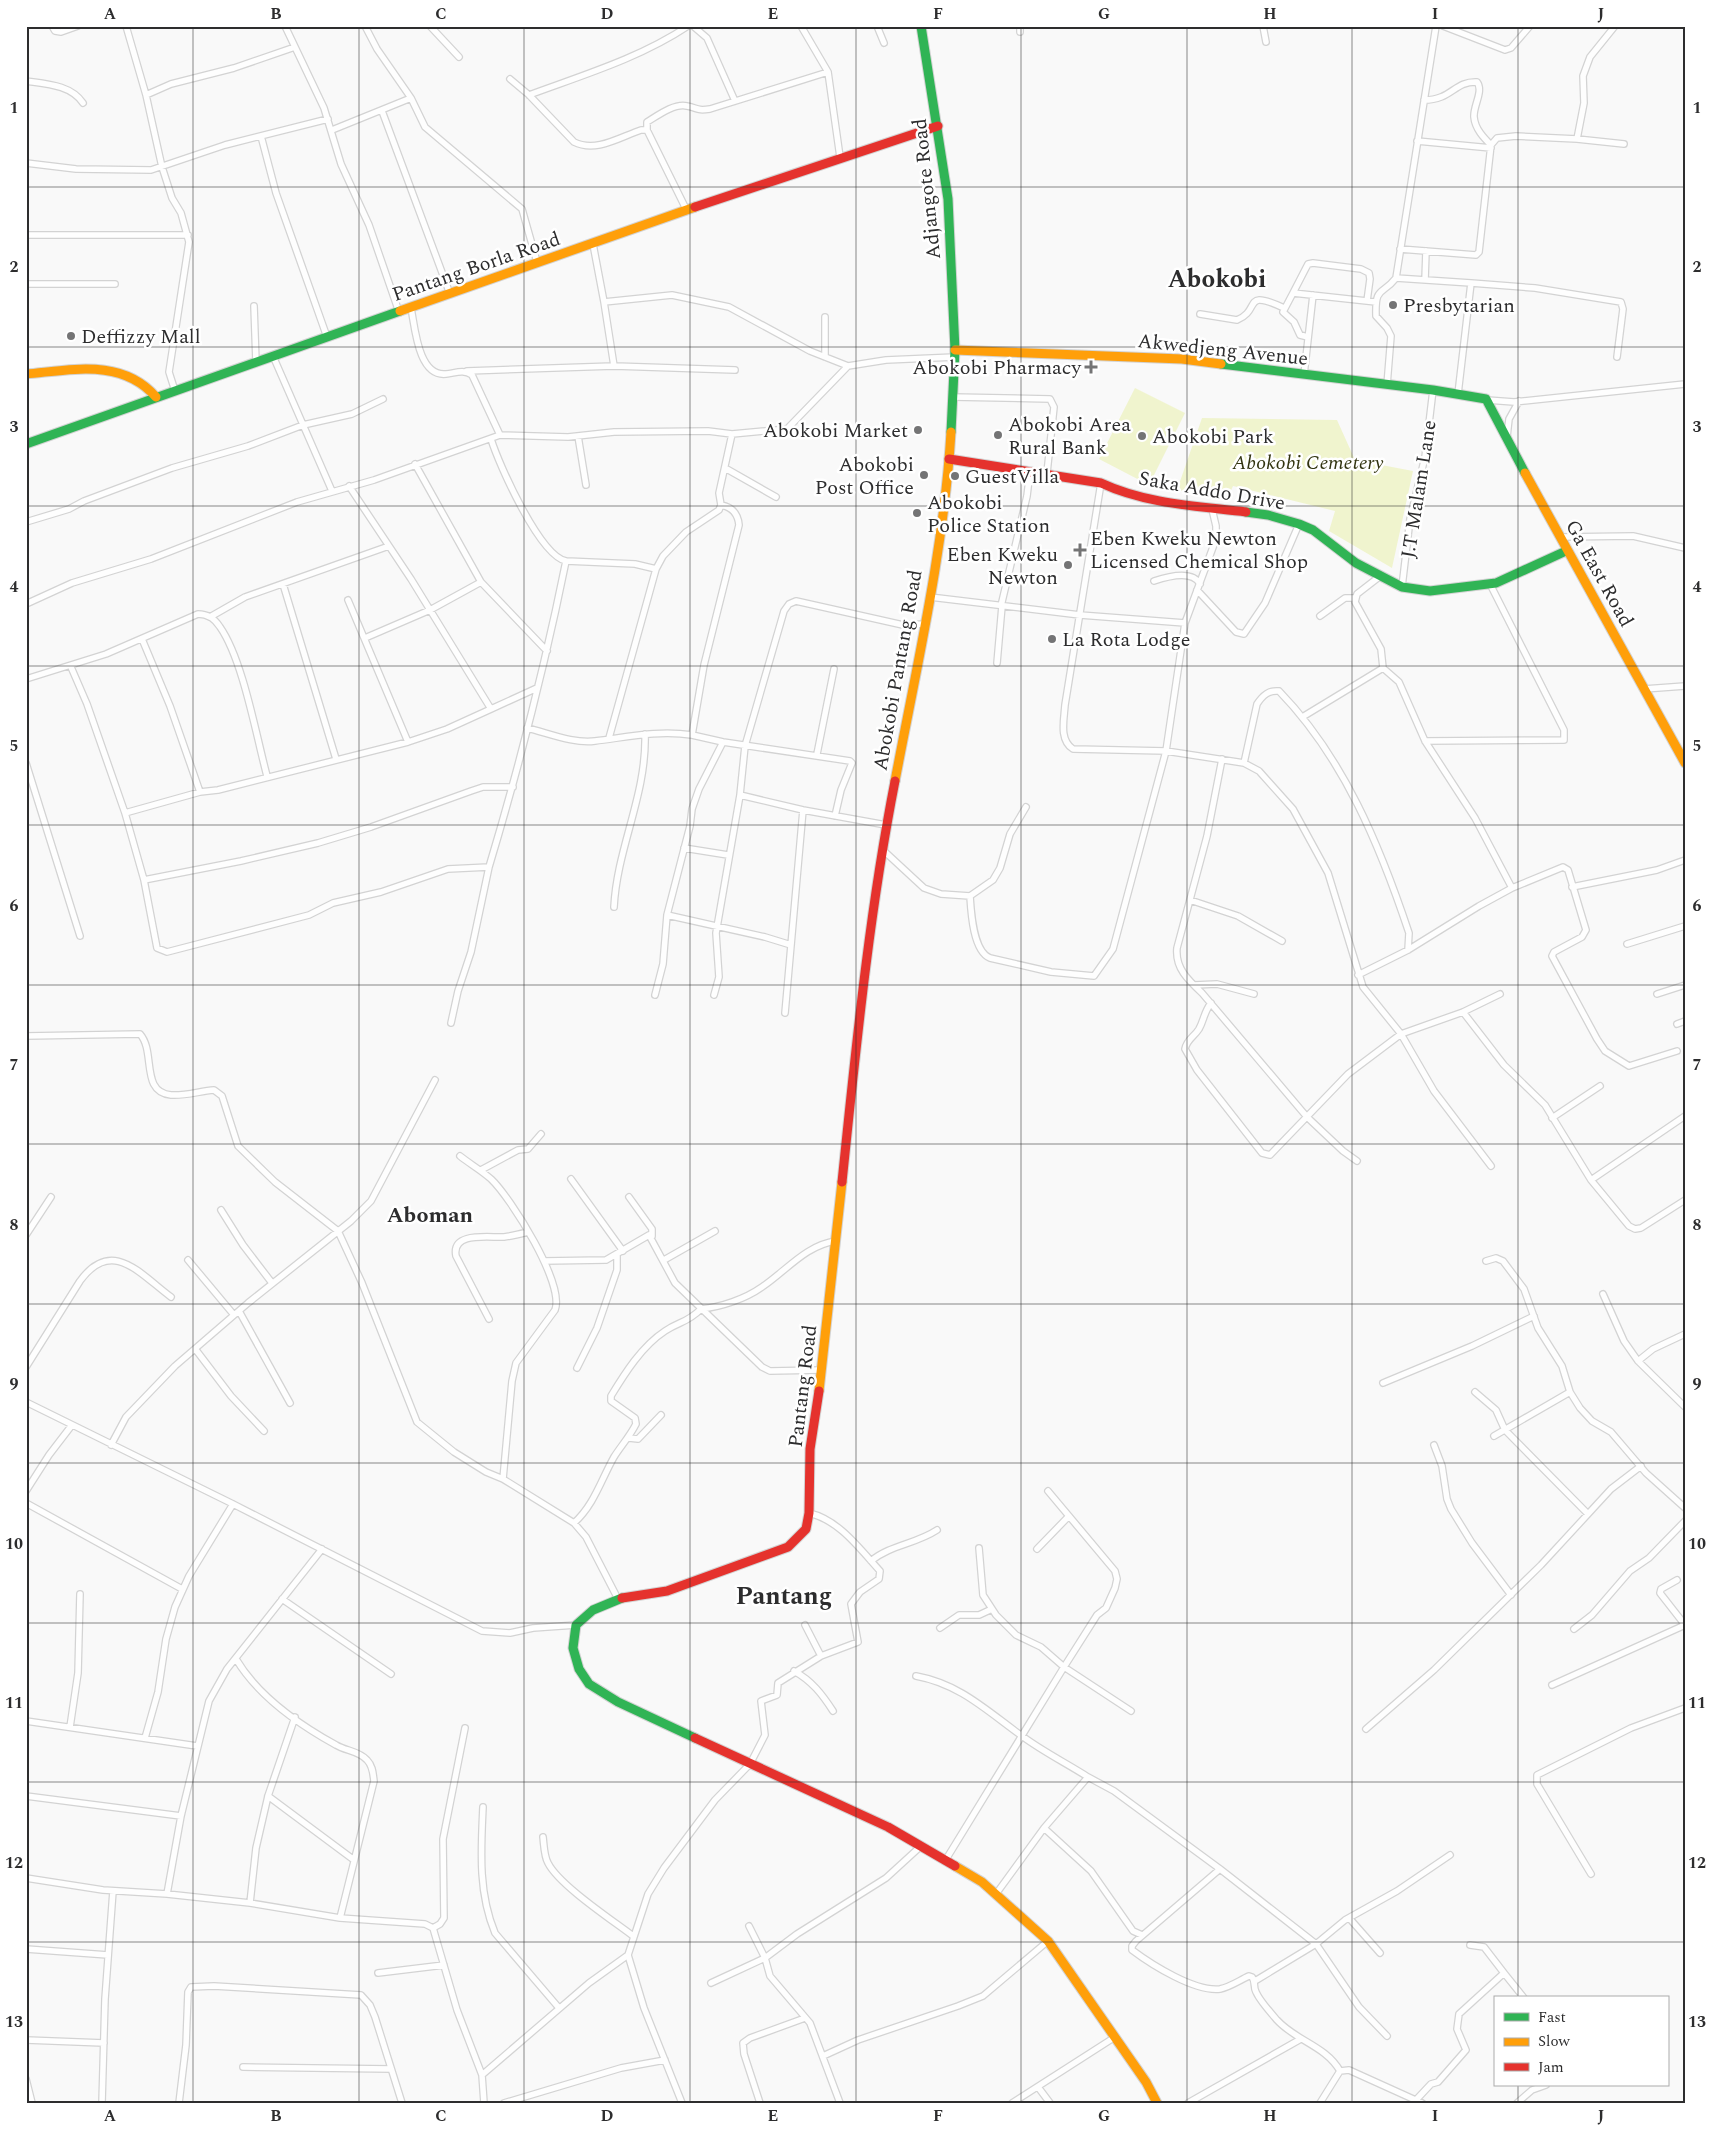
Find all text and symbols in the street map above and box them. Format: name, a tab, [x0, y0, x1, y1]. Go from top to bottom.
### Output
text: A	[104, 2, 117, 26]
text: B	[270, 2, 282, 26]
text: C	[435, 2, 447, 26]
text: D	[601, 2, 614, 26]
text: E	[768, 2, 778, 26]
text: F	[933, 2, 943, 26]
text: G	[1098, 2, 1110, 26]
text: H	[1263, 2, 1277, 26]
text: I	[1432, 2, 1438, 26]
text: J	[1598, 2, 1605, 26]
text: 1	[10, 96, 18, 120]
text: 1	[1693, 96, 1701, 120]
street label: Adjangote Road	[905, 117, 949, 261]
street label: Pantang Borla Road	[388, 224, 564, 310]
text: 2	[10, 255, 19, 279]
text: 2	[1693, 255, 1702, 279]
district label: Abokobi	[1168, 261, 1266, 299]
place label: Presbytarian	[1403, 291, 1515, 321]
marker: Presbytarian	[1387, 299, 1399, 311]
place label: Deffizzy Mall	[81, 322, 201, 352]
street label: Akwedjeng Avenue	[1136, 326, 1310, 374]
marker: Deffizzy Mall	[65, 330, 77, 342]
place label: Abokobi Pharmacy	[912, 353, 1082, 383]
marker: Abokobi Pharmacy	[1085, 361, 1097, 373]
place label: Abokobi Area Rural Bank	[1008, 410, 1131, 463]
text: 3	[10, 415, 19, 439]
text: 3	[1693, 415, 1702, 439]
place label: Abokobi Market	[763, 416, 908, 446]
street label: J.T Malam Lane	[1393, 418, 1445, 560]
place label: Abokobi Park	[1152, 422, 1274, 452]
marker: Abokobi Market	[912, 424, 924, 436]
marker: Abokobi Area Rural Bank	[992, 429, 1004, 441]
marker: Abokobi Park	[1136, 430, 1148, 442]
park label: Abokobi Cemetery	[1232, 448, 1383, 478]
place label: Abokobi Post Office	[815, 450, 914, 503]
place label: GuestVilla	[965, 462, 1060, 492]
street label: Saka Addo Drive	[1136, 463, 1287, 519]
marker: Abokobi Post Office	[918, 469, 930, 481]
marker: GuestVilla	[949, 470, 961, 482]
place label: Abokobi Police Station	[927, 488, 1050, 541]
marker: Abokobi Police Station	[911, 507, 923, 519]
street label: Ga East Road	[1557, 514, 1641, 633]
place label: Eben Kweku Newton Licensed Chemical Shop	[1090, 524, 1308, 577]
place label: Eben Kweku Newton	[946, 540, 1058, 593]
marker: Eben Kweku Newton Licensed Chemical Shop	[1074, 544, 1086, 556]
marker: Eben Kweku Newton	[1062, 559, 1074, 571]
street label: Abokobi Pantang Road	[866, 567, 930, 773]
text: 4	[10, 575, 19, 599]
text: 4	[1693, 575, 1702, 599]
place label: La Rota Lodge	[1062, 625, 1190, 655]
marker: La Rota Lodge	[1046, 633, 1058, 645]
text: 5	[10, 734, 18, 758]
text: 5	[1693, 734, 1701, 758]
text: 6	[10, 894, 19, 918]
text: 6	[1693, 894, 1702, 918]
text: 7	[10, 1053, 19, 1077]
text: 7	[1693, 1053, 1702, 1077]
district label: Aboman	[387, 1199, 474, 1232]
text: 8	[10, 1213, 19, 1237]
text: 8	[1693, 1213, 1702, 1237]
street label: Pantang Road	[781, 1323, 825, 1449]
text: 9	[10, 1372, 19, 1396]
text: 9	[1693, 1372, 1702, 1396]
text: 10	[5, 1532, 23, 1556]
text: 10	[1688, 1532, 1706, 1556]
district label: Pantang	[736, 1578, 832, 1616]
text: 11	[5, 1691, 23, 1715]
text: 11	[1688, 1691, 1706, 1715]
text: 12	[5, 1851, 23, 1875]
text: 12	[1688, 1851, 1706, 1875]
legend	[1494, 1996, 1668, 2086]
text: Fast	[1538, 2006, 1566, 2029]
text: 13	[5, 2010, 23, 2034]
text: 13	[1688, 2010, 1706, 2034]
text: Slow	[1538, 2030, 1570, 2053]
text: Jam	[1538, 2056, 1564, 2079]
text: A	[104, 2104, 117, 2128]
text: B	[270, 2104, 282, 2128]
text: C	[435, 2104, 447, 2128]
text: D	[601, 2104, 614, 2128]
text: E	[768, 2104, 778, 2128]
text: F	[933, 2104, 943, 2128]
text: G	[1098, 2104, 1110, 2128]
text: H	[1263, 2104, 1277, 2128]
text: I	[1432, 2104, 1438, 2128]
text: J	[1598, 2104, 1605, 2128]

